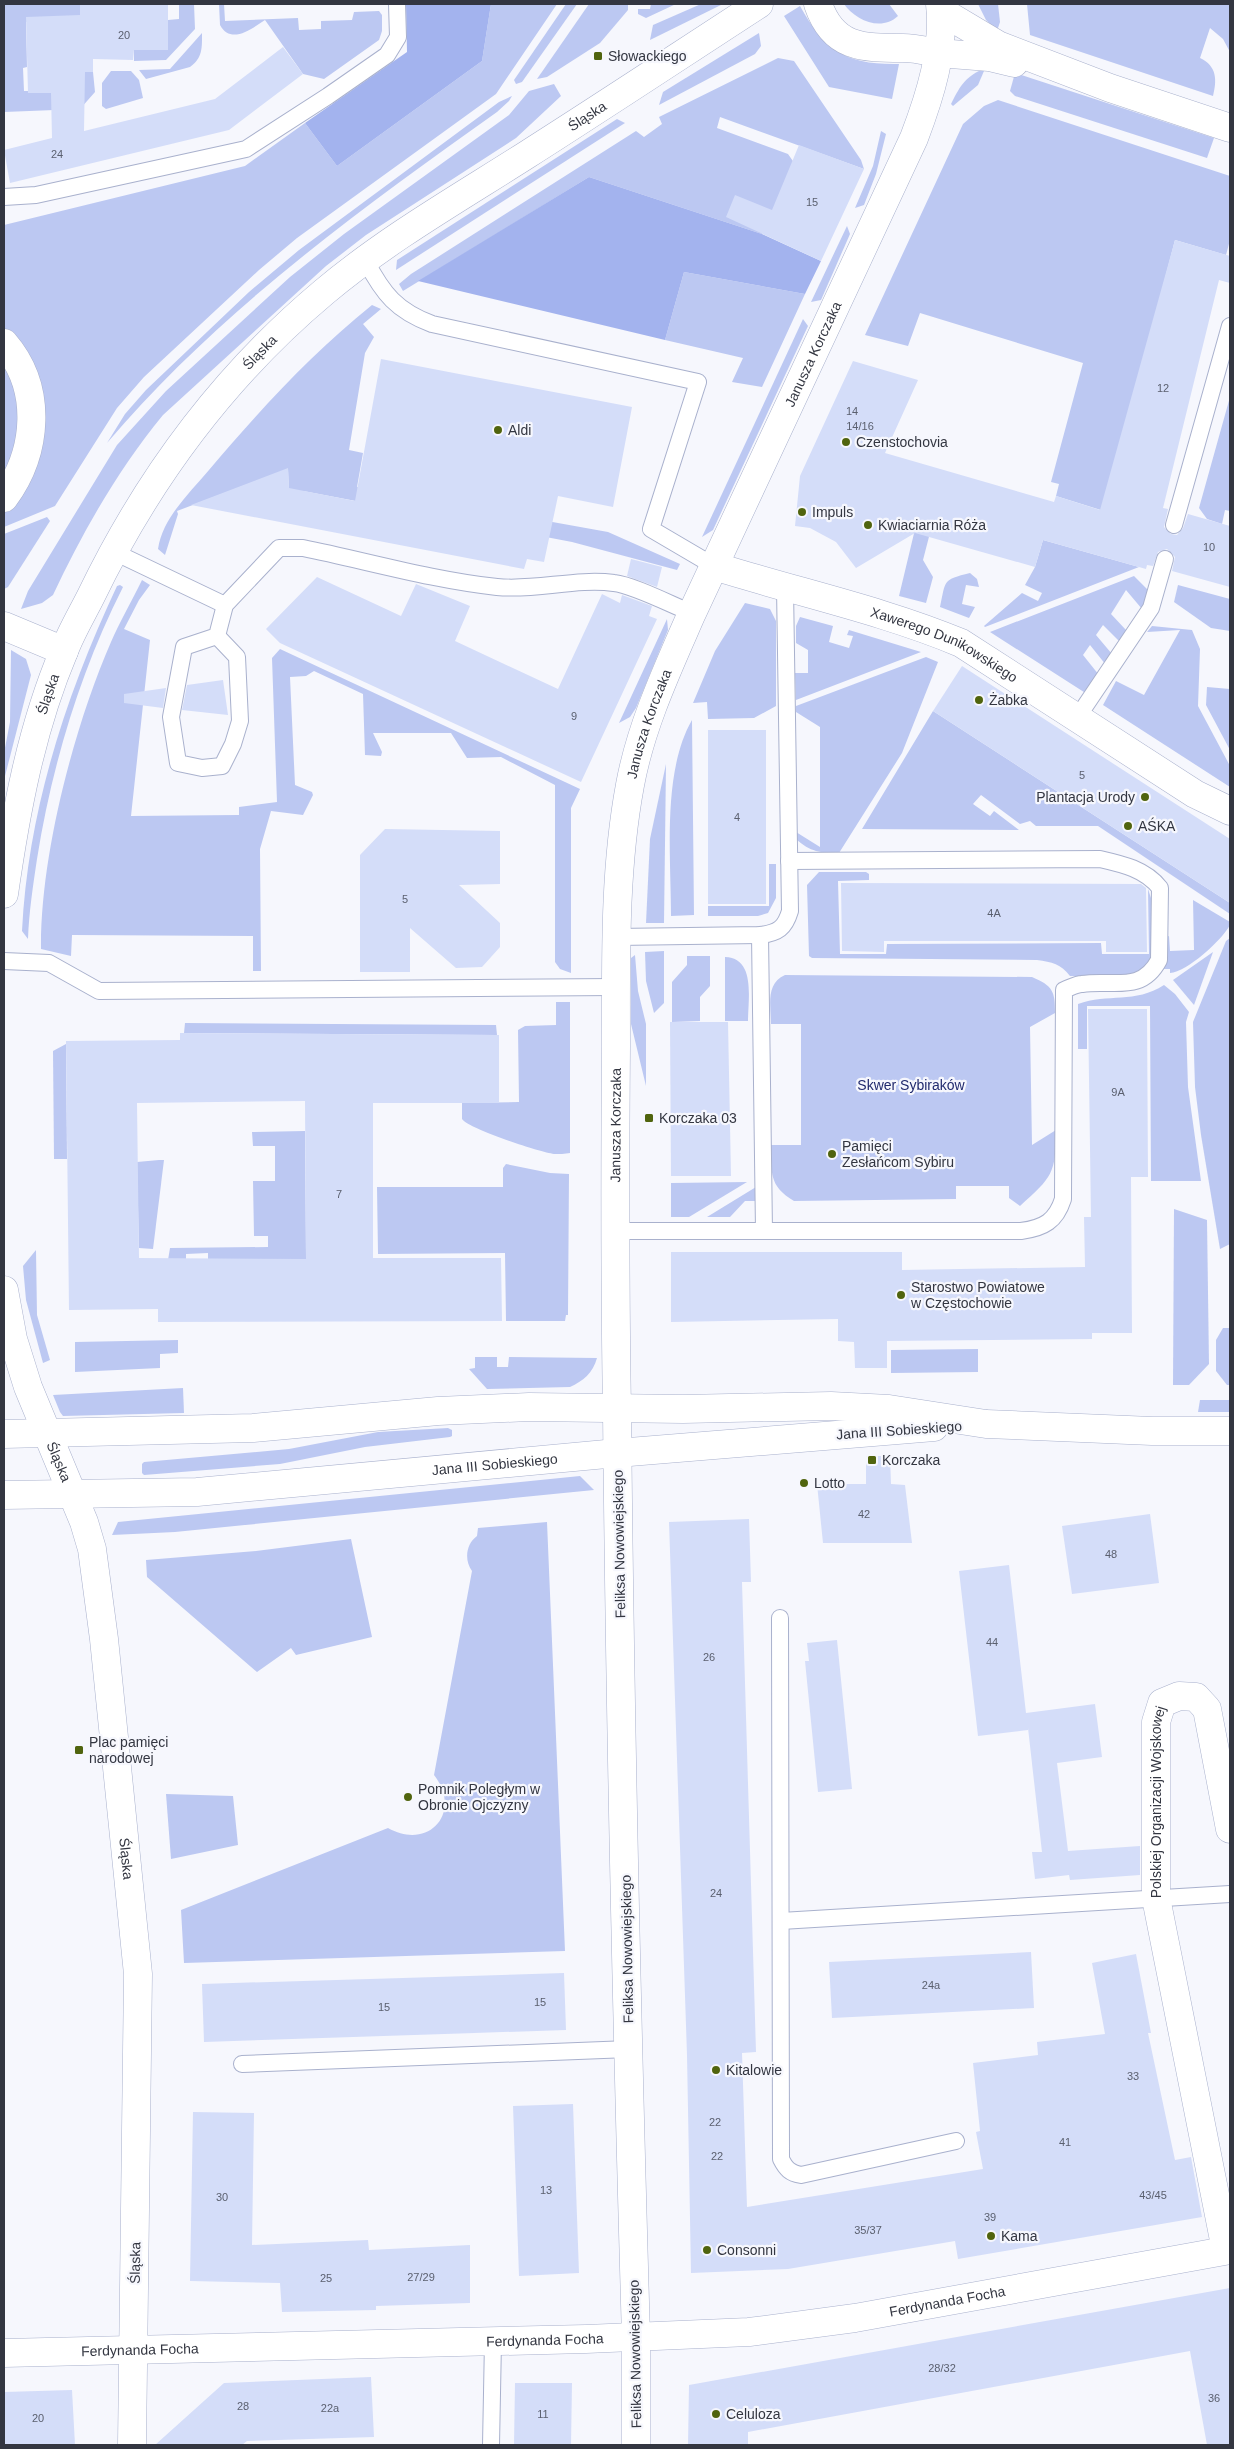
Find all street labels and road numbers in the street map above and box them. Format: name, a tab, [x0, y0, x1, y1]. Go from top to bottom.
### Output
street label: Śląska	[565, 98, 609, 134]
street label: Janusza Korczaka	[782, 299, 845, 409]
street label: Śląska	[239, 331, 280, 373]
street label: Xawerego Dunikowskiego	[869, 604, 1021, 686]
street label: Janusza Korczaka	[623, 667, 675, 780]
street label: Śląska	[33, 671, 62, 716]
street label: Janusza Korczaka	[607, 1068, 624, 1182]
street label: Jana III Sobieskiego	[836, 1418, 963, 1442]
street label: Śląska	[44, 1439, 75, 1484]
street label: Jana III Sobieskiego	[431, 1451, 558, 1478]
street label: Feliksa Nowowiejskiego	[610, 1469, 628, 1618]
street label: Polskiej Organizacji Wojskowej	[1147, 1704, 1169, 1898]
street label: Śląska	[116, 1837, 136, 1881]
street label: Feliksa Nowowiejskiego	[618, 1874, 636, 2023]
street label: Śląska	[126, 2242, 143, 2284]
street label: Feliksa Nowowiejskiego	[626, 2279, 644, 2428]
street label: Ferdynanda Focha	[888, 2283, 1007, 2320]
street label: Ferdynanda Focha	[486, 2330, 604, 2349]
street label: Ferdynanda Focha	[81, 2340, 199, 2359]

